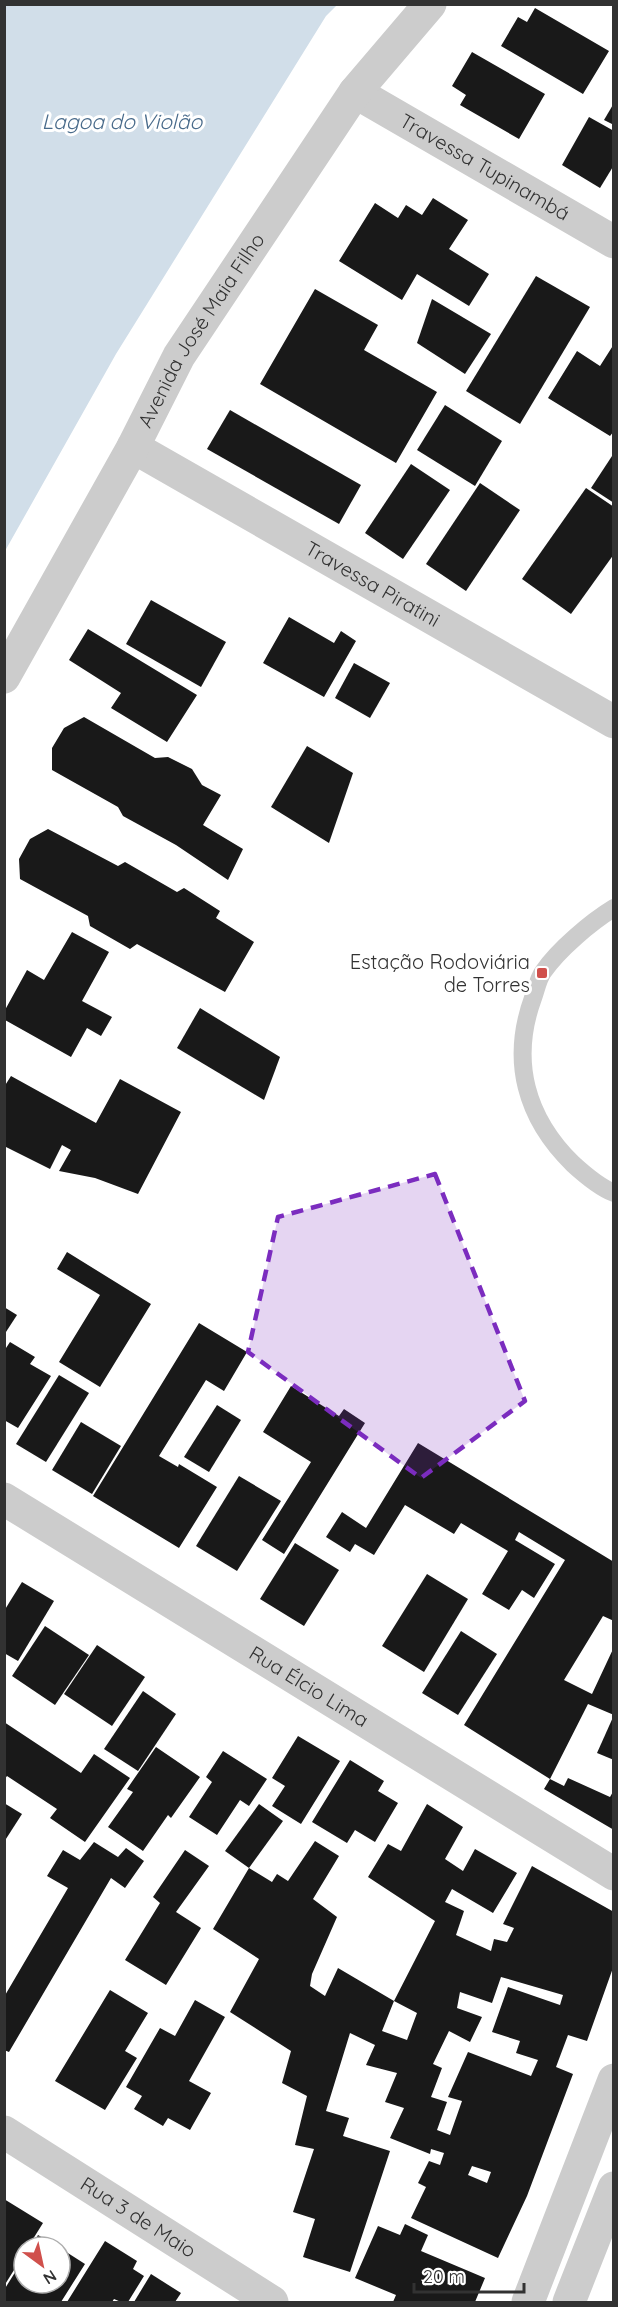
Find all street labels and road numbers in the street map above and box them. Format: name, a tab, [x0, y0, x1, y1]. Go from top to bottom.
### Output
street label: Travessa Tupinambá	[396, 108, 574, 226]
street label: Avenida José Maia Filho	[132, 228, 270, 431]
street label: Travessa Piratini	[301, 535, 445, 632]
street label: Rua Élcio Lima	[245, 1640, 373, 1732]
street label: Rua 3 de Maio	[76, 2171, 201, 2263]

